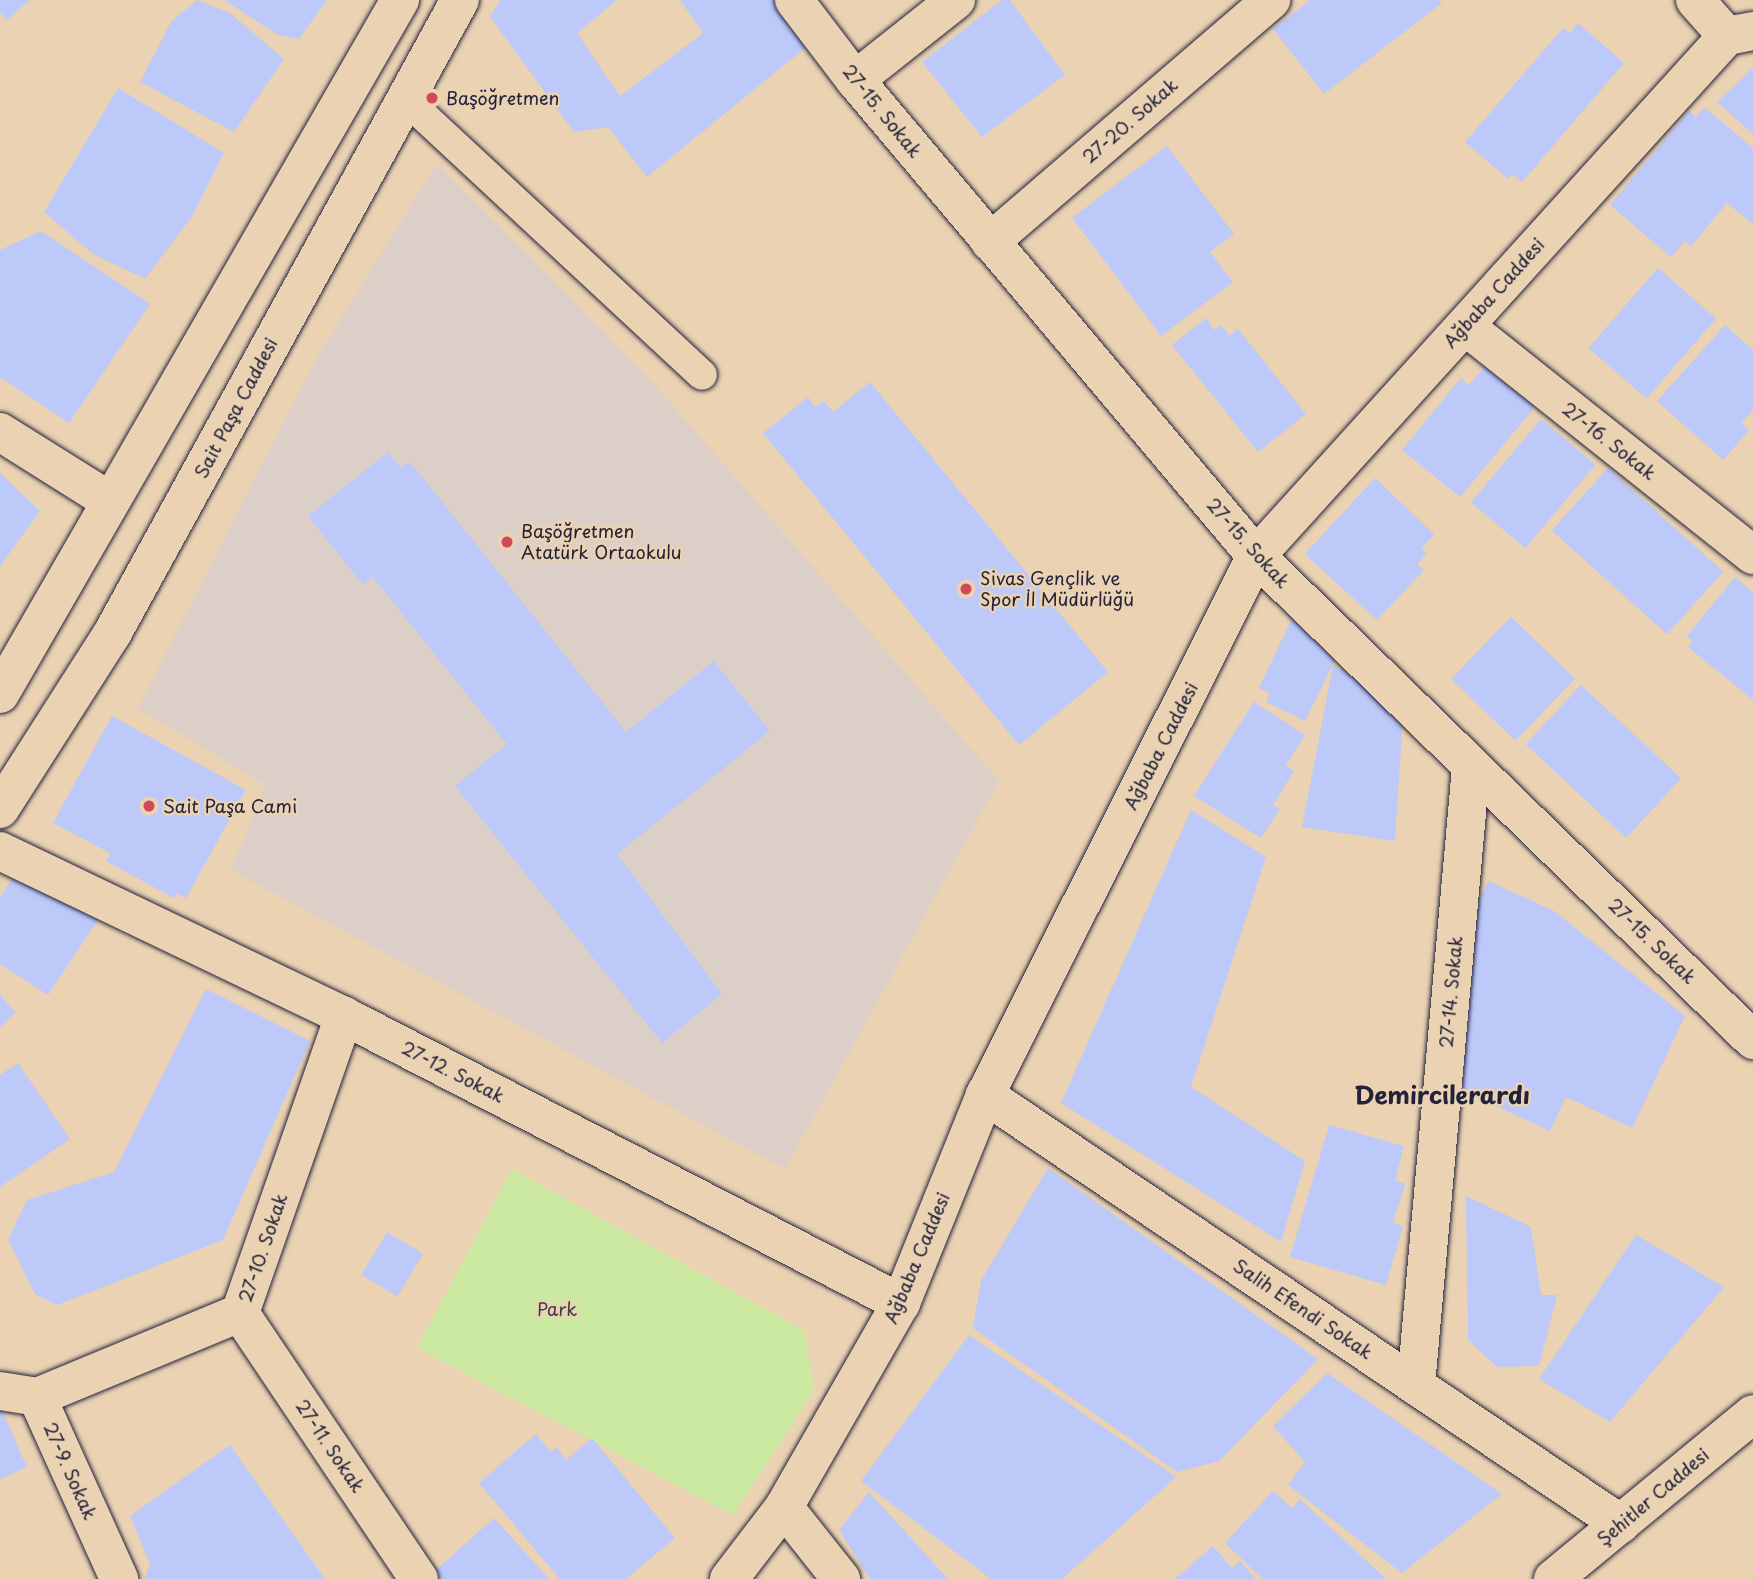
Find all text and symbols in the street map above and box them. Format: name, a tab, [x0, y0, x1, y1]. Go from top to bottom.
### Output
street label: 27-15. Sokak	[838, 60, 926, 162]
street label: 27-20. Sokak	[1078, 74, 1182, 168]
place label: Başöğretmen	[446, 87, 559, 109]
marker: Başöğretmen	[424, 90, 440, 106]
street label: Ağbaba Caddesi	[1439, 234, 1549, 352]
street label: Sait Paşa Caddesi	[190, 334, 282, 482]
street label: 27-16. Sokak	[1557, 397, 1661, 485]
street label: 27-15. Sokak	[1202, 493, 1294, 593]
place label: Başöğretmen Atatürk Ortaokulu	[521, 521, 683, 564]
marker: Başöğretmen Atatürk Ortaokulu	[499, 534, 515, 550]
place label: Sivas Gençlik ve Spor İl Müdürlüğü	[980, 568, 1135, 610]
marker: Sivas Gençlik ve Spor İl Müdürlüğü	[958, 581, 974, 597]
street label: Ağbaba Caddesi	[1120, 679, 1202, 813]
place label: Sait Paşa Cami	[163, 795, 297, 817]
marker: Sait Paşa Cami	[141, 798, 157, 814]
street label: 27-15. Sokak	[1603, 893, 1701, 989]
street label: 27-14. Sokak	[1435, 934, 1467, 1050]
street label: 27-12. Sokak	[397, 1036, 509, 1108]
district label: Demircilerardı	[1354, 1081, 1530, 1109]
street label: Ağbaba Caddesi	[880, 1189, 954, 1327]
street label: 27-10. Sokak	[234, 1190, 292, 1306]
street label: Salih Efendi Sokak	[1229, 1254, 1377, 1364]
park label: Park	[537, 1298, 577, 1320]
street label: 27-11. Sokak	[290, 1394, 370, 1498]
street label: 27-9. Sokak	[39, 1419, 101, 1523]
street label: Şehitler Caddesi	[1592, 1444, 1714, 1550]

